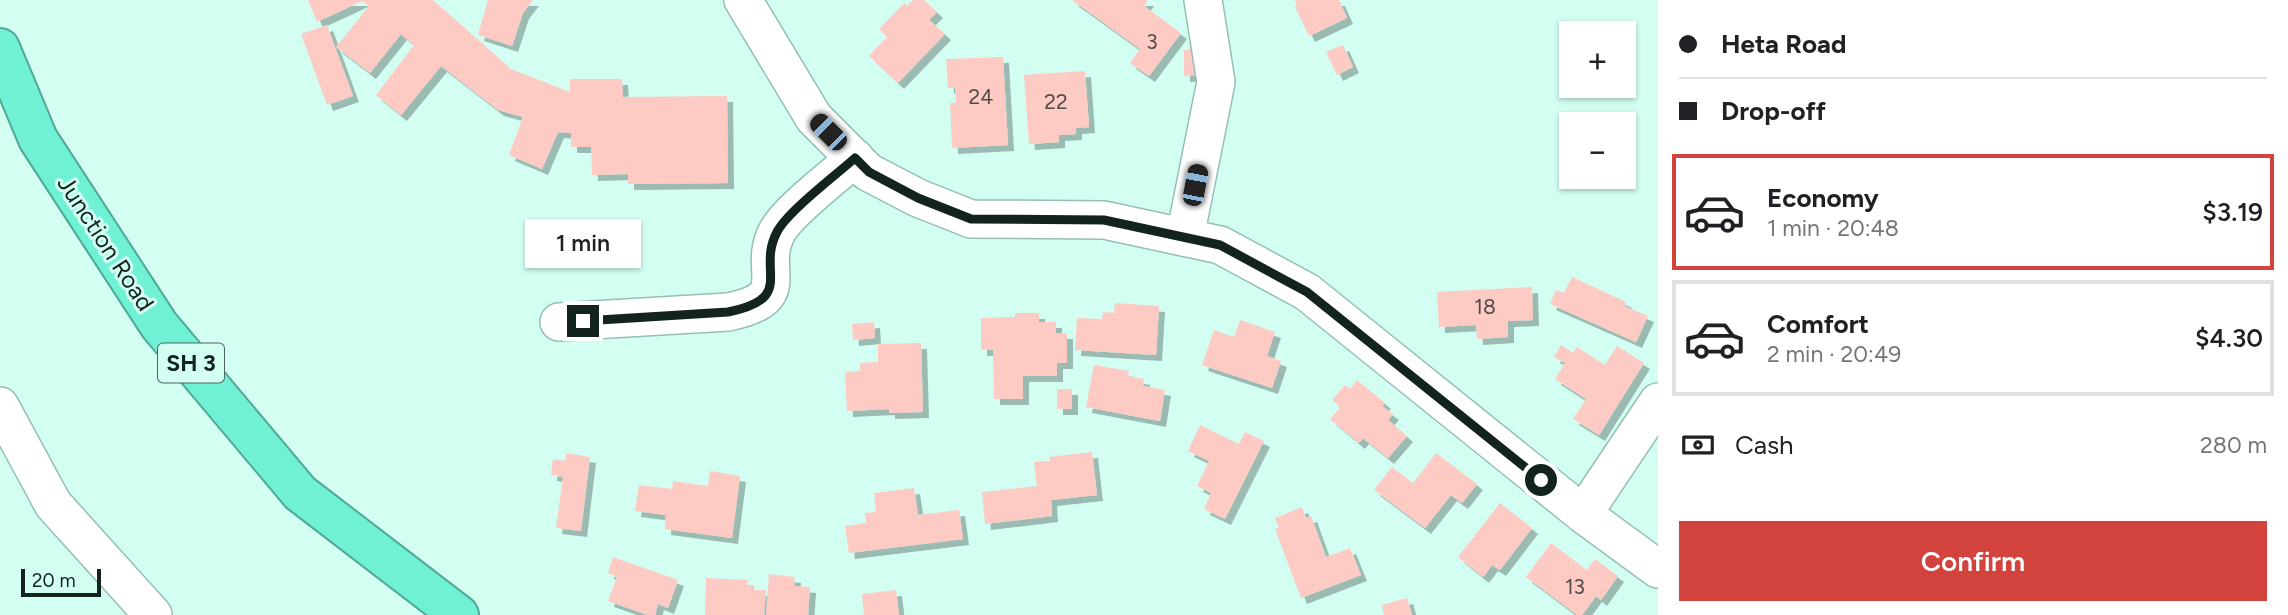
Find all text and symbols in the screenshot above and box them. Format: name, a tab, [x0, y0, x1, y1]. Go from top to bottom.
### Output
map controls	[1559, 21, 1636, 189]
button: +	[1559, 21, 1636, 98]
text: Heta Road	[1721, 28, 1846, 60]
house number: 3	[1146, 29, 1158, 54]
house number: 24	[969, 84, 993, 109]
house number: 22	[1044, 89, 1068, 114]
text: Drop-off	[1721, 95, 1826, 127]
car	[806, 110, 851, 154]
button: −	[1559, 112, 1636, 189]
car	[1181, 162, 1210, 208]
street label: Junction Road	[52, 170, 160, 316]
icon: car	[1683, 181, 1746, 244]
text: Economy	[1767, 182, 1879, 214]
text: $3.19	[2202, 196, 2263, 228]
text: 1 min · 20:48	[1767, 214, 1899, 242]
callout: 1 min	[525, 219, 641, 268]
text: 1 min	[556, 229, 610, 257]
house number: 18	[1474, 294, 1496, 319]
route end	[567, 305, 599, 337]
icon: car	[1683, 307, 1746, 370]
text: Comfort	[1767, 308, 1869, 340]
text: $4.30	[2195, 322, 2263, 354]
text: 2 min · 20:49	[1767, 340, 1901, 368]
road number: SH 3	[158, 344, 224, 382]
icon: cash	[1679, 426, 1717, 464]
text: Cash	[1735, 429, 1794, 461]
text: 280 m	[2200, 431, 2267, 459]
route start	[1525, 464, 1557, 496]
button: Confirm	[1679, 521, 2267, 601]
scale bar	[21, 566, 102, 598]
text: 20 m	[32, 569, 76, 592]
house number: 13	[1565, 574, 1585, 599]

